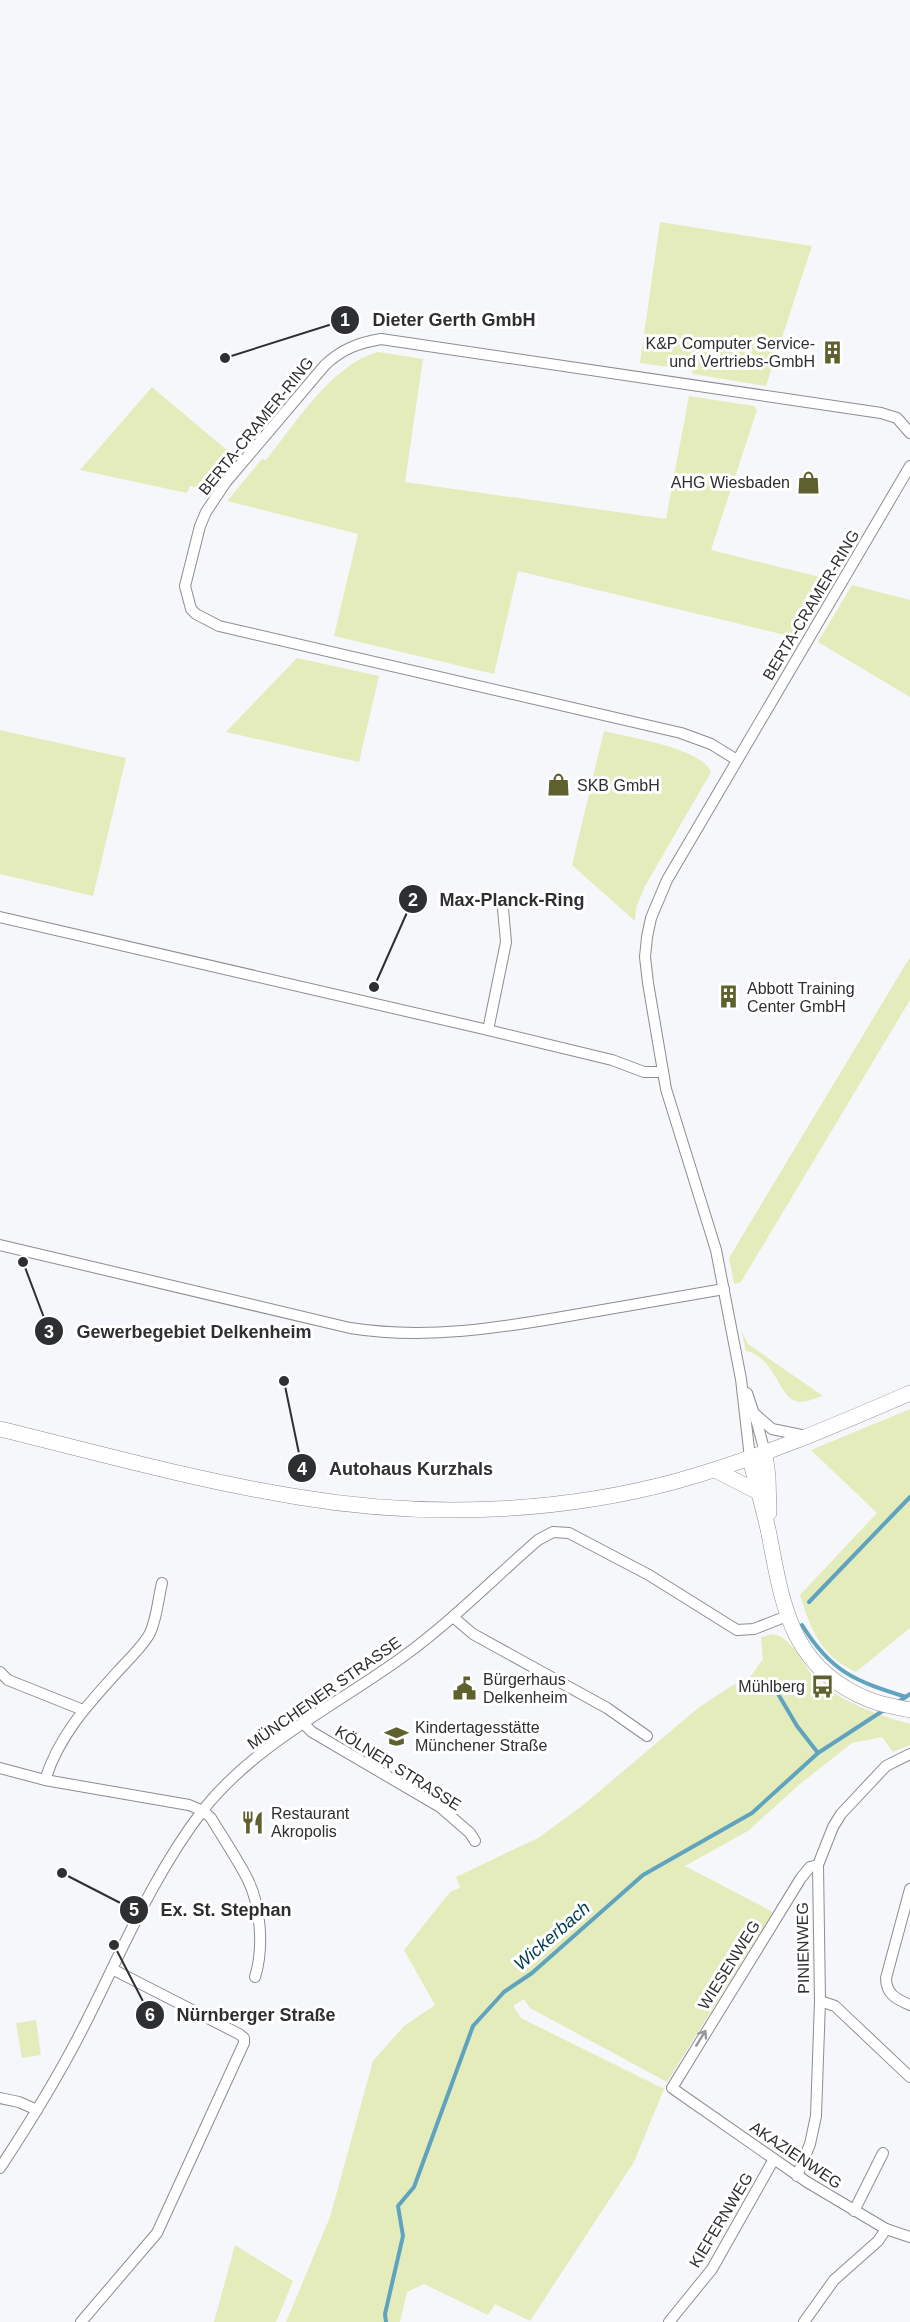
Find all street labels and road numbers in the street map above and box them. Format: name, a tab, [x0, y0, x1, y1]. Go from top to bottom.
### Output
street label: BERTA-CRAMER-RING	[195, 354, 317, 498]
street label: BERTA-CRAMER-RING	[759, 527, 863, 683]
street label: MÜNCHENER STRASSE	[244, 1634, 404, 1752]
street label: KÖLNER STRASSE	[332, 1722, 464, 1814]
street label: PINIENWEG	[794, 1902, 812, 1994]
street label: WIESENWEG	[695, 1918, 763, 2012]
street label: AKAZIENWEG	[747, 2118, 845, 2192]
street label: KIEFERNWEG	[686, 2170, 756, 2270]

